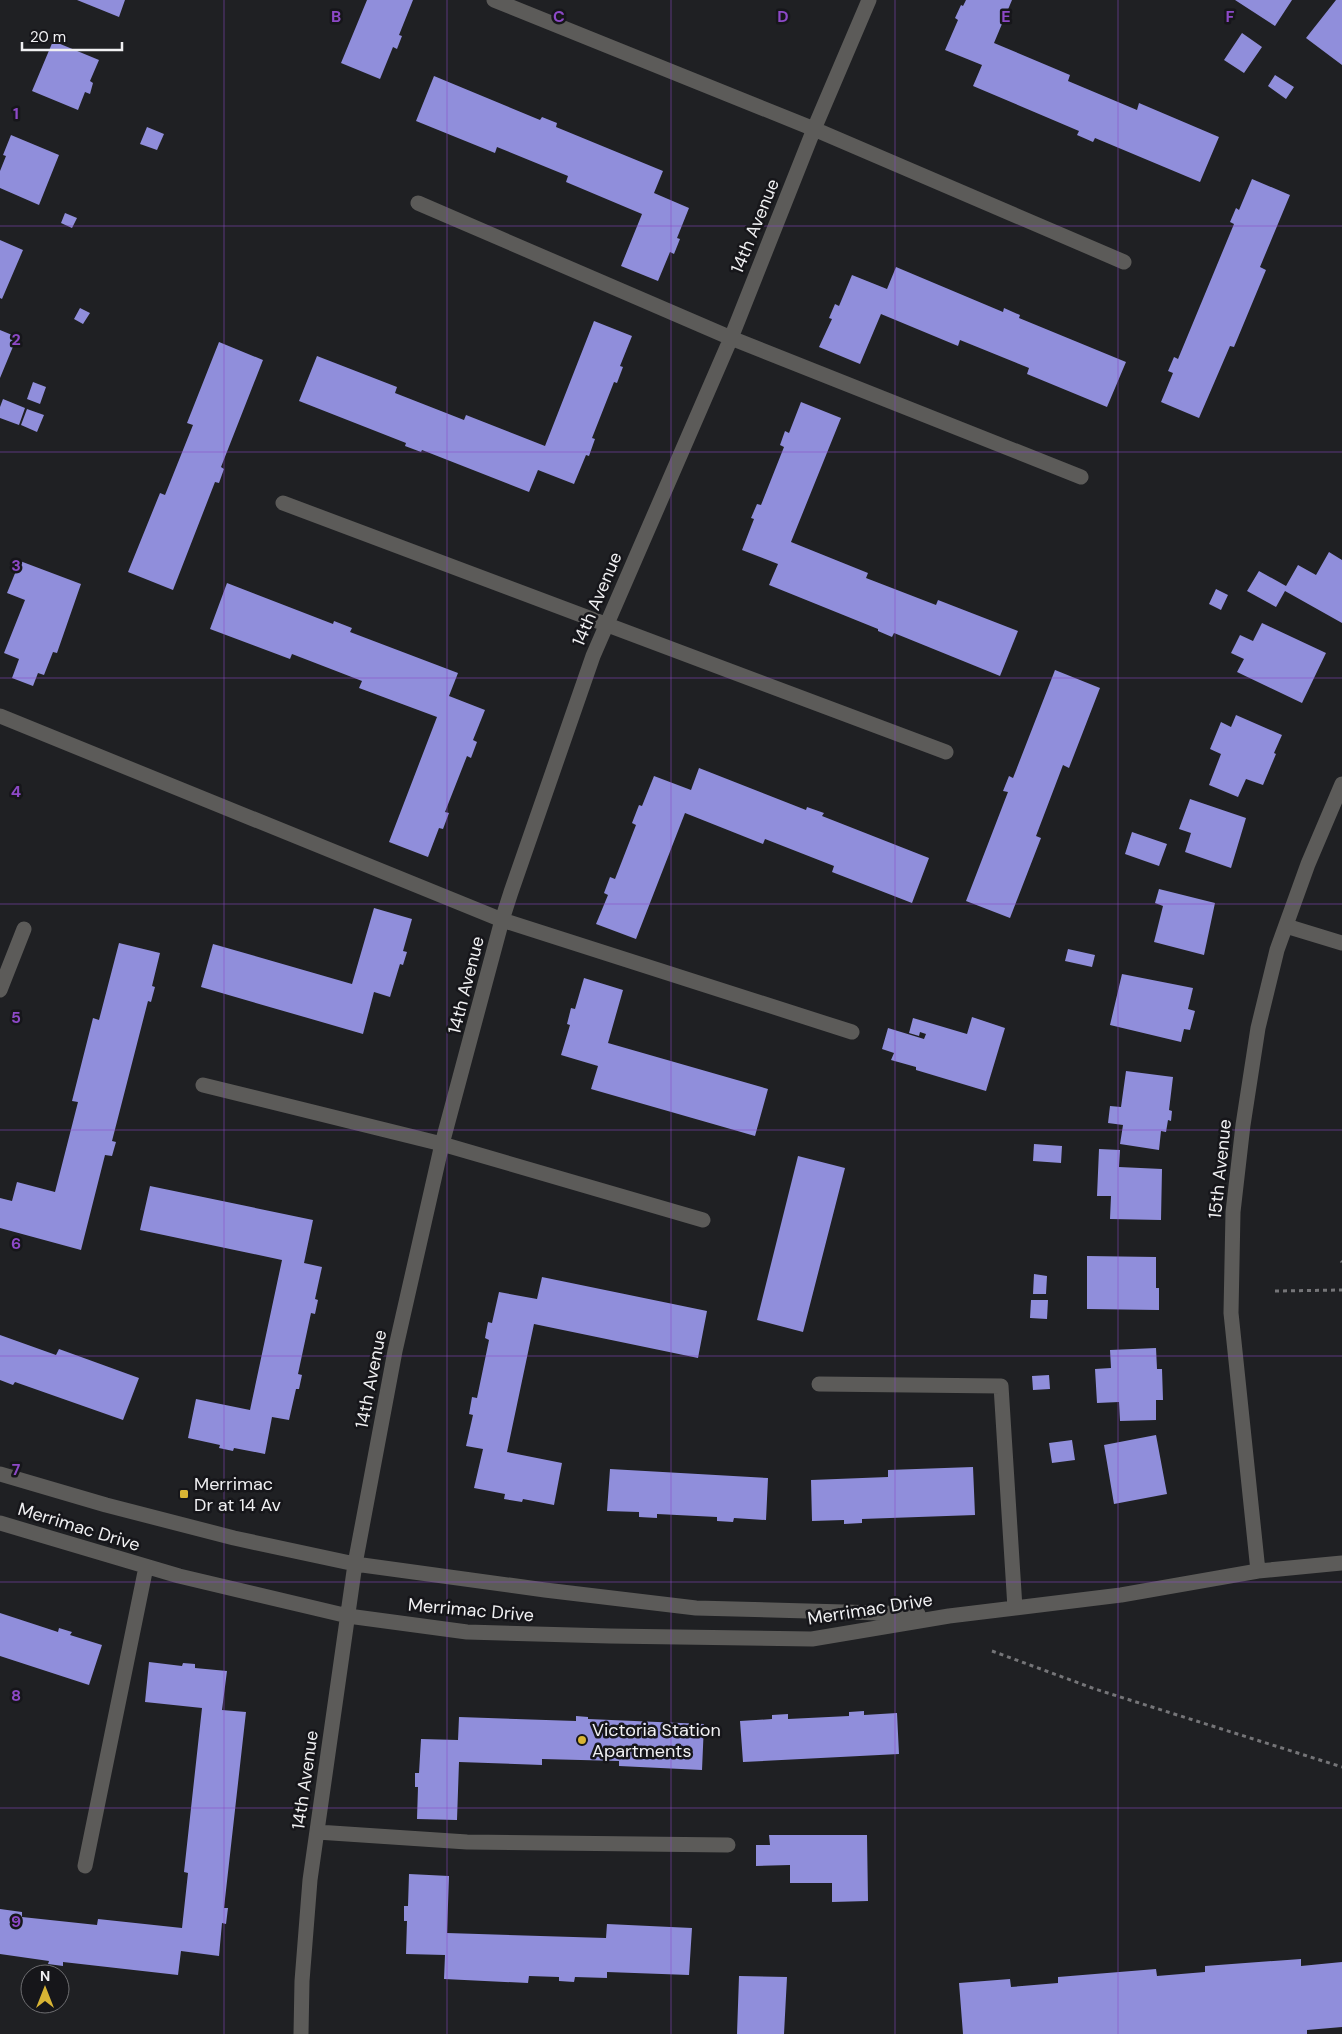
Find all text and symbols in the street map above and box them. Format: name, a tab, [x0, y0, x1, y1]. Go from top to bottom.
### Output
text: B	[331, 6, 341, 27]
text: C	[553, 6, 565, 27]
text: D	[777, 6, 789, 27]
text: E	[1001, 6, 1011, 27]
text: F	[1226, 6, 1235, 27]
scale bar	[22, 20, 122, 52]
text: 20 m	[30, 27, 66, 47]
text: 1	[13, 103, 19, 124]
street label: 14th Avenue	[725, 175, 785, 277]
text: 2	[11, 329, 21, 350]
street label: 14th Avenue	[566, 548, 628, 650]
text: 3	[11, 555, 21, 576]
text: 4	[11, 781, 21, 802]
street label: 14th Avenue	[442, 934, 490, 1036]
text: 5	[11, 1007, 21, 1028]
street label: 15th Avenue	[1203, 1118, 1237, 1220]
text: 6	[11, 1233, 21, 1254]
street label: 14th Avenue	[350, 1328, 392, 1430]
text: 7	[12, 1459, 21, 1480]
place label: Merrimac Dr at 14 Av	[194, 1472, 282, 1517]
marker: Merrimac Dr at 14 Av	[178, 1488, 190, 1500]
street label: Merrimac Drive	[15, 1497, 143, 1557]
street label: Merrimac Drive	[806, 1587, 934, 1631]
street label: Merrimac Drive	[407, 1593, 535, 1627]
text: 8	[11, 1685, 21, 1706]
place label: Victoria Station Apartments	[592, 1718, 721, 1763]
street label: 14th Avenue	[286, 1729, 324, 1831]
marker: Victoria Station Apartments	[576, 1734, 588, 1746]
text: 9	[11, 1911, 21, 1932]
north arrow	[20, 1964, 70, 2014]
text: N	[40, 1967, 50, 1985]

